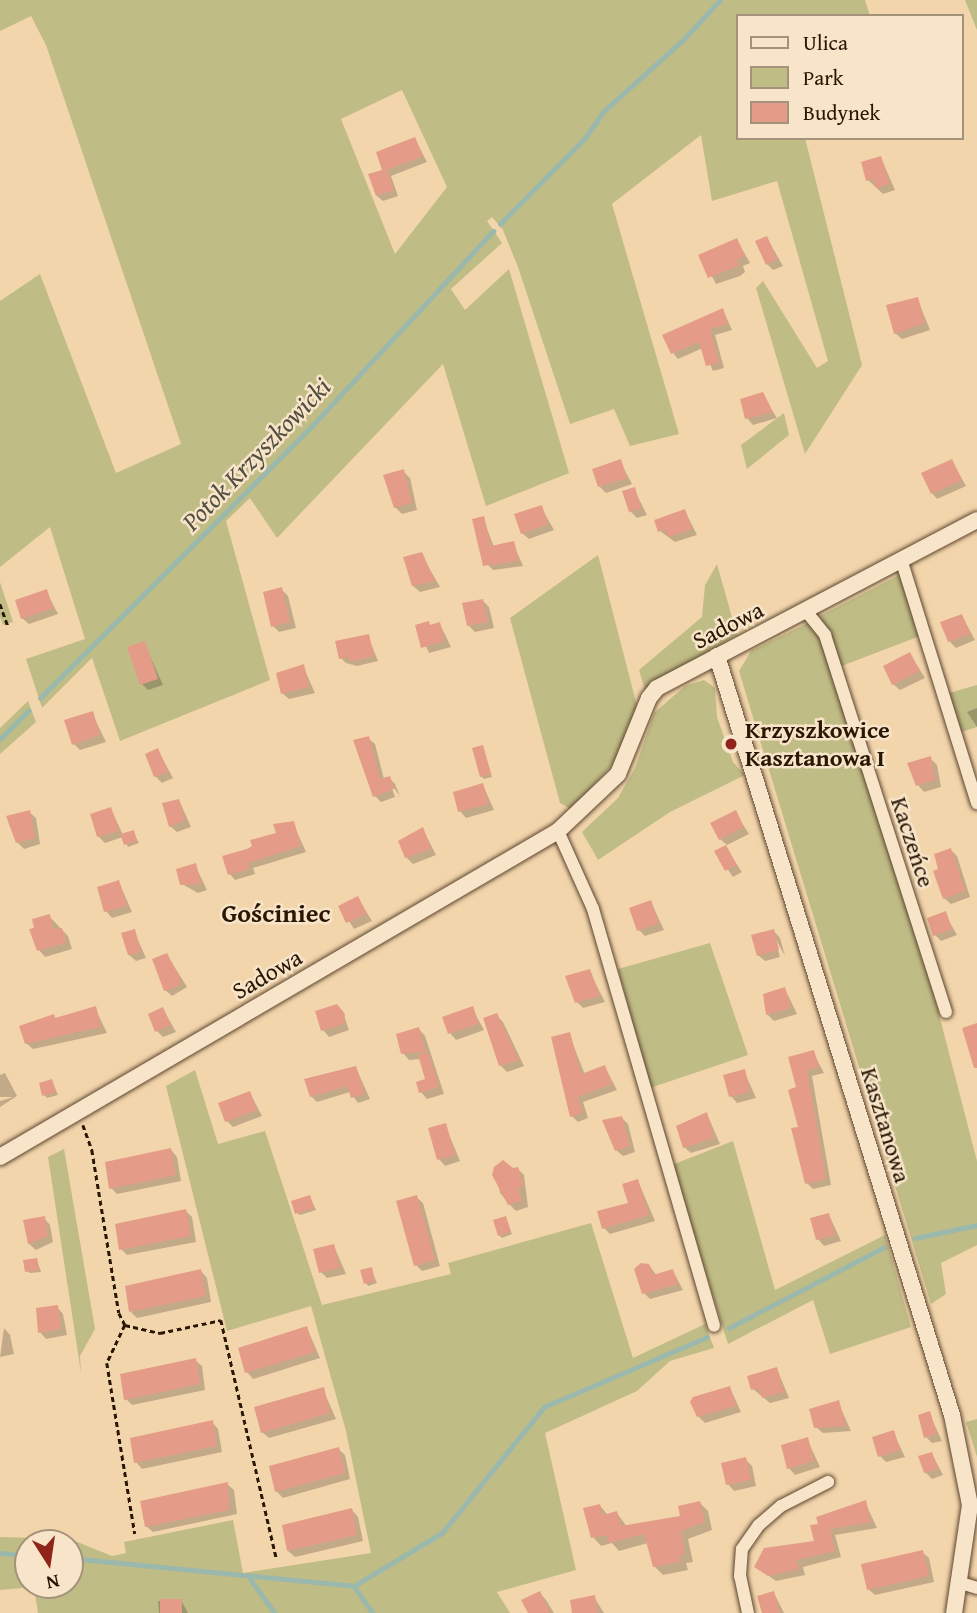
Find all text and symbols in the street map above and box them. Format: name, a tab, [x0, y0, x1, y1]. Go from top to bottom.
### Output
legend	[736, 14, 963, 140]
text: Ulica	[803, 27, 848, 58]
text: Park	[803, 62, 844, 93]
text: Budynek	[803, 97, 880, 128]
water label: Potok Krzyszkowicki	[175, 371, 337, 537]
street label: Sadowa	[688, 595, 768, 655]
place label: Krzyszkowice Kasztanowa I	[745, 716, 890, 772]
marker: Krzyszkowice Kasztanowa I	[723, 736, 739, 752]
street label: Kaczeńce	[885, 793, 941, 891]
district label: Gościniec	[221, 897, 331, 929]
street label: Sadowa	[227, 943, 307, 1005]
street label: Kasztanowa	[855, 1064, 917, 1186]
north arrow	[14, 1529, 84, 1599]
text: N	[44, 1568, 62, 1598]

